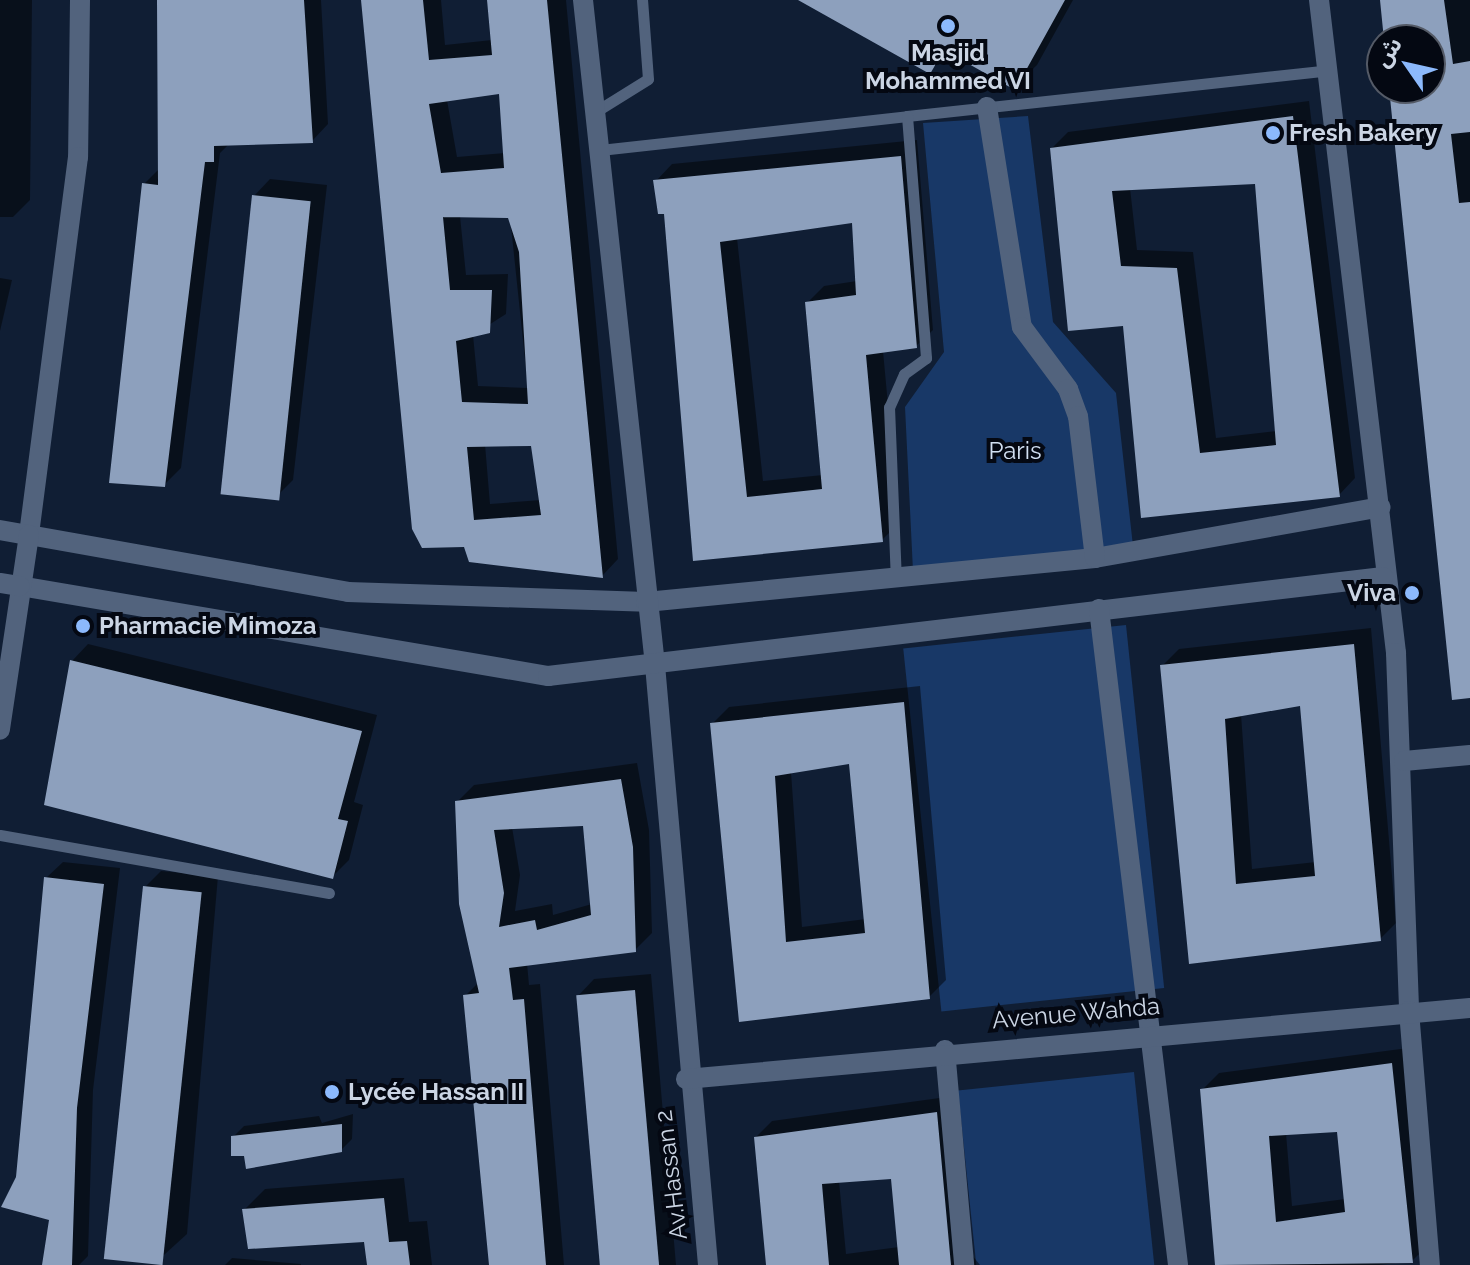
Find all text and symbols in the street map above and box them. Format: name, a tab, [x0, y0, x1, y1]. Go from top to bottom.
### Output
marker: Masjid Mohammed VI	[939, 17, 957, 35]
north arrow	[1366, 24, 1446, 104]
text: ش	[1369, 32, 1407, 71]
place label: Masjid Mohammed VI	[865, 39, 1031, 95]
place label: Fresh Bakery	[1289, 119, 1437, 147]
marker: Fresh Bakery	[1264, 124, 1282, 142]
park label: Paris	[988, 437, 1042, 465]
place label: Viva	[1347, 579, 1396, 607]
marker: Viva	[1403, 584, 1421, 602]
place label: Pharmacie Mimoza	[99, 612, 317, 640]
marker: Pharmacie Mimoza	[74, 617, 92, 635]
street label: Avenue Wahda	[990, 991, 1162, 1035]
place label: Lycée Hassan II	[348, 1078, 524, 1106]
marker: Lycée Hassan II	[323, 1083, 341, 1101]
street label: Av.Hassan 2	[649, 1108, 693, 1242]

